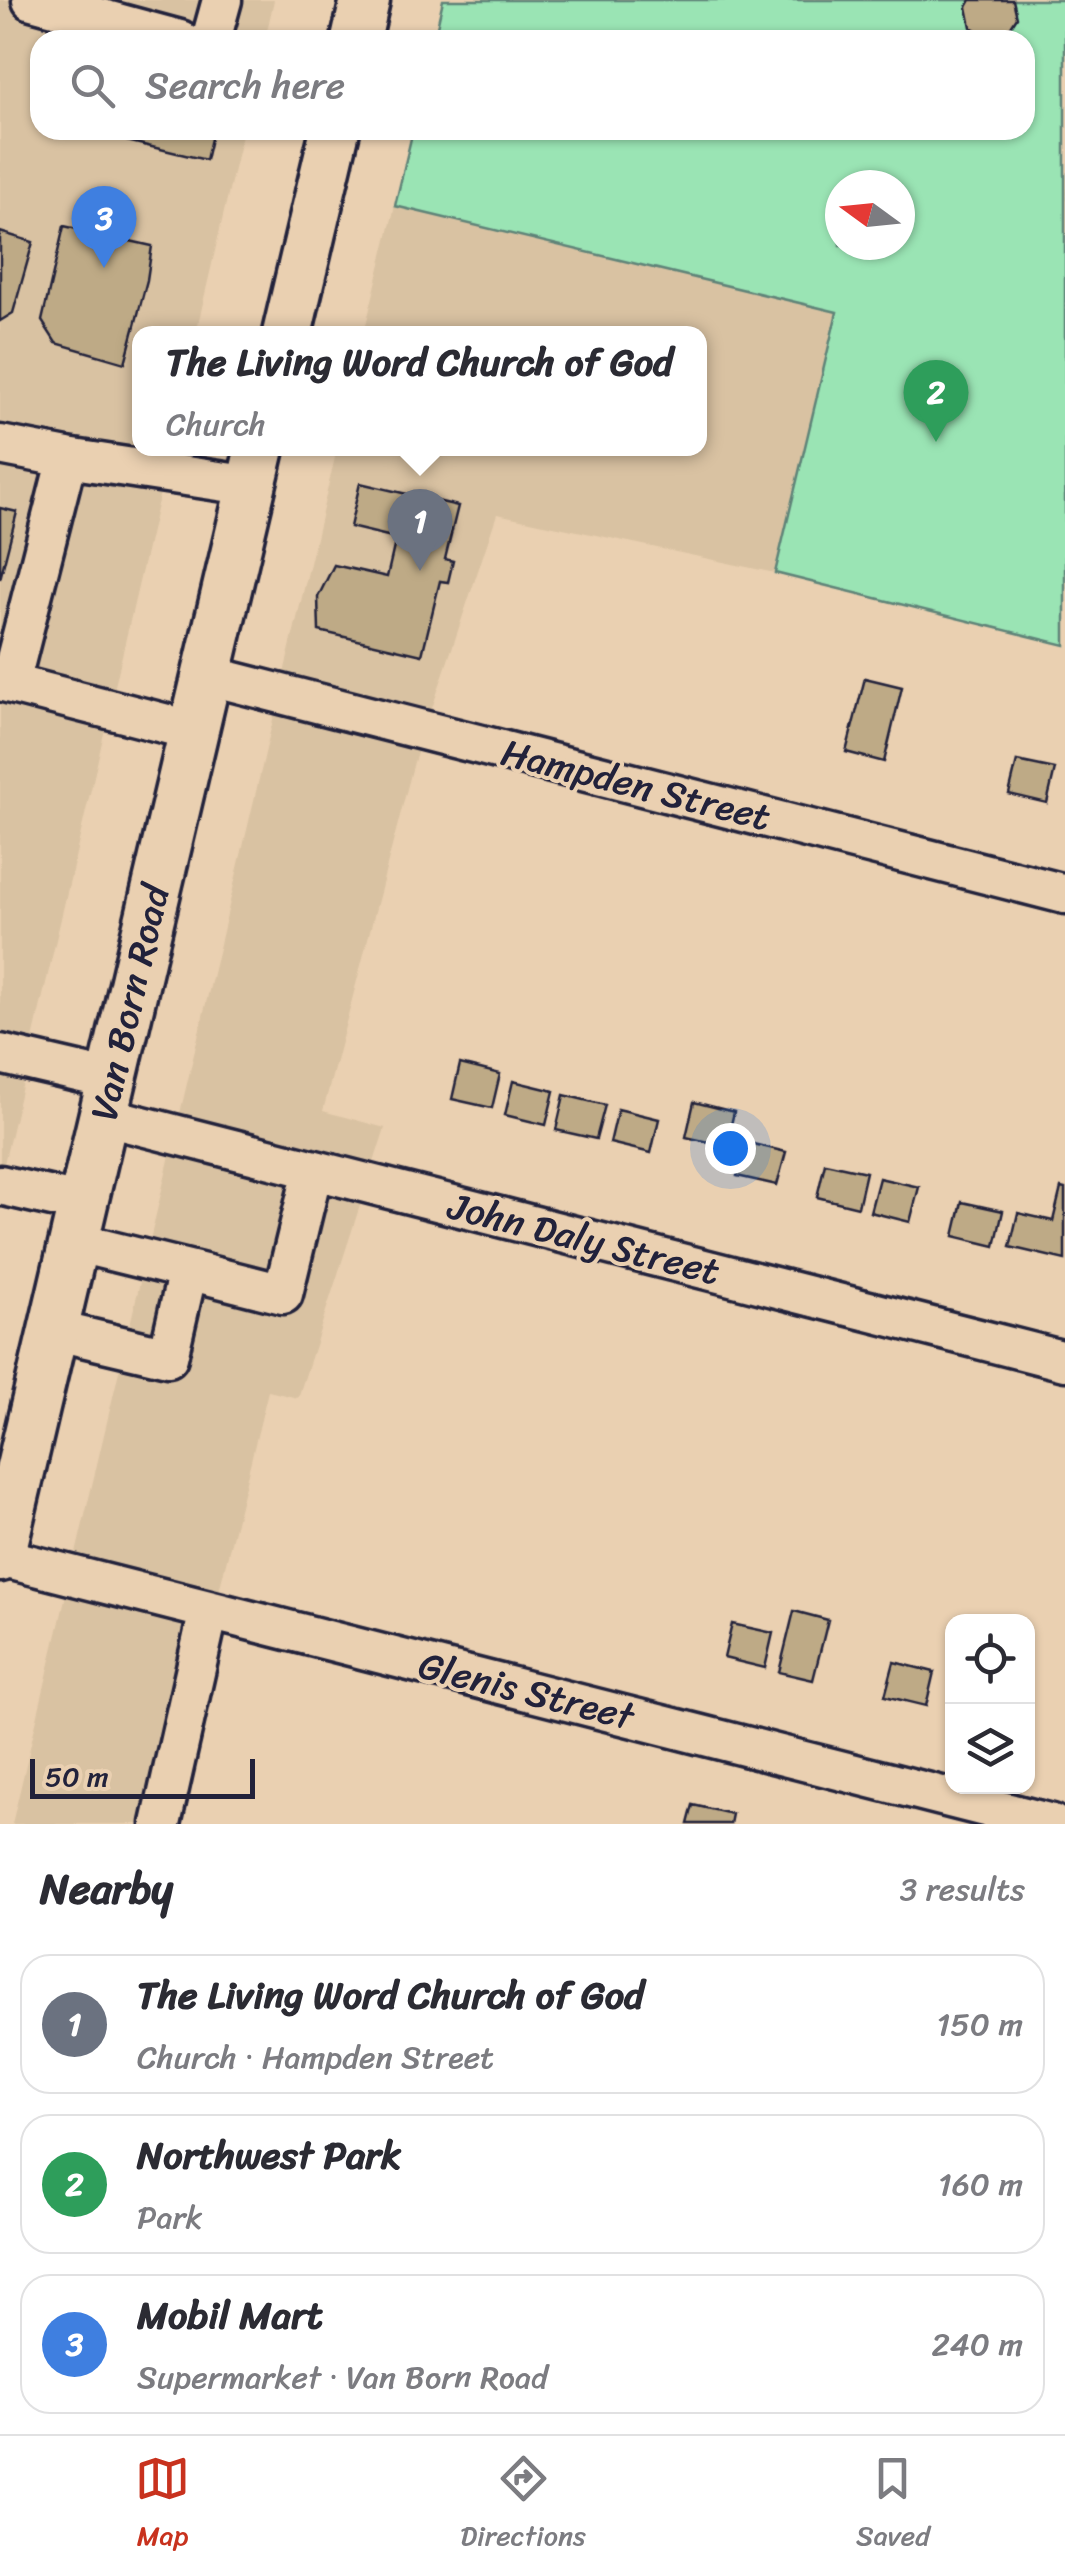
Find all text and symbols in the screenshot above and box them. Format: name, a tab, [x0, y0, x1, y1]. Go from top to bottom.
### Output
search box	[30, 30, 1035, 140]
text: Search here	[145, 52, 345, 119]
icon: search	[65, 58, 120, 113]
north arrow	[825, 170, 915, 260]
pin: 3	[72, 186, 136, 268]
popup	[132, 326, 707, 456]
text: The Living Word Church of God	[166, 329, 673, 396]
pin: 2	[904, 360, 968, 442]
text: Church	[166, 396, 266, 453]
pin: 1	[388, 488, 452, 571]
street label: Hampden Street	[494, 719, 778, 851]
street label: Van Born Road	[70, 876, 190, 1127]
your location	[705, 1123, 756, 1174]
street label: John Daly Street	[439, 1172, 727, 1305]
map controls	[945, 1614, 1035, 1794]
button: locate	[945, 1614, 1035, 1704]
street label: Glenis Street	[411, 1632, 642, 1750]
button: layers	[945, 1704, 1035, 1794]
text: 50 m	[45, 1752, 109, 1801]
scale bar	[30, 1754, 255, 1798]
text: Nearby	[40, 1852, 173, 1926]
text: 3 results	[900, 1861, 1025, 1918]
text: The Living Word Church of God	[137, 1962, 644, 2029]
text: 1	[68, 1996, 81, 2053]
text: 150 m	[937, 1996, 1023, 2053]
text: Church · Hampden Street	[137, 2029, 494, 2086]
text: Northwest Park	[137, 2122, 401, 2189]
text: 2	[65, 2156, 84, 2213]
text: 160 m	[938, 2156, 1023, 2213]
text: Park	[137, 2189, 203, 2246]
text: Mobil Mart	[137, 2282, 323, 2349]
text: 3	[66, 2316, 83, 2373]
text: 240 m	[931, 2316, 1023, 2373]
text: Supermarket · Van Born Road	[137, 2349, 548, 2406]
tab: Map	[135, 2451, 190, 2560]
tab: Directions	[460, 2451, 586, 2560]
tab: Saved	[856, 2451, 930, 2560]

